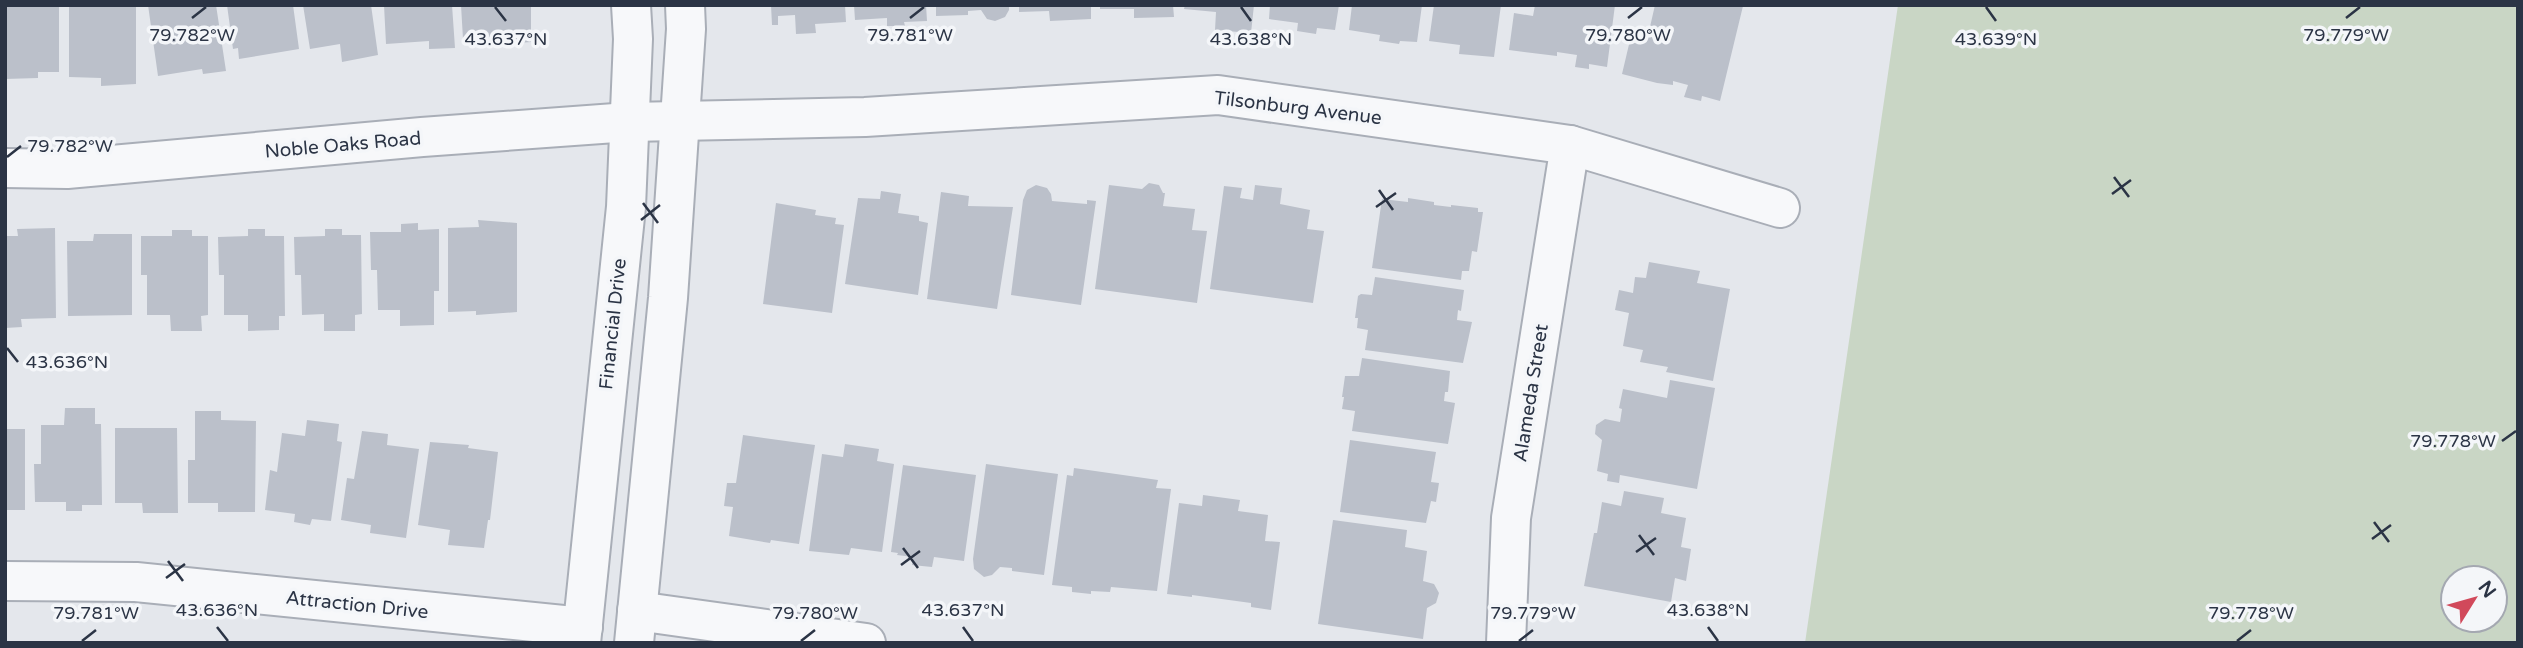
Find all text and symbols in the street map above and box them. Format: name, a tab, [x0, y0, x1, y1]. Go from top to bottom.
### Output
text: 79.782°W	[149, 24, 235, 46]
text: 79.781°W	[867, 24, 953, 46]
text: 79.780°W	[1585, 24, 1671, 46]
text: 79.779°W	[2303, 24, 2389, 46]
text: 43.637°N	[465, 28, 547, 50]
text: 43.638°N	[1210, 28, 1292, 50]
text: 43.639°N	[1955, 28, 2037, 50]
street label: Tilsonburg Avenue	[1213, 87, 1383, 129]
street label: Noble Oaks Road	[264, 127, 422, 163]
text: 79.782°W	[27, 135, 113, 157]
street label: Financial Drive	[595, 257, 631, 391]
street label: Alameda Street	[1509, 322, 1553, 464]
text: 43.636°N	[26, 351, 108, 373]
text: 79.778°W	[2410, 430, 2496, 452]
north arrow	[2439, 564, 2509, 634]
text: N	[2473, 577, 2500, 602]
street label: Attraction Drive	[285, 587, 429, 623]
text: 43.636°N	[176, 599, 258, 621]
text: 43.637°N	[922, 599, 1004, 621]
text: 43.638°N	[1667, 599, 1749, 621]
text: 79.781°W	[53, 602, 139, 624]
text: 79.780°W	[772, 602, 858, 624]
text: 79.779°W	[1490, 602, 1576, 624]
text: 79.778°W	[2208, 602, 2294, 624]

